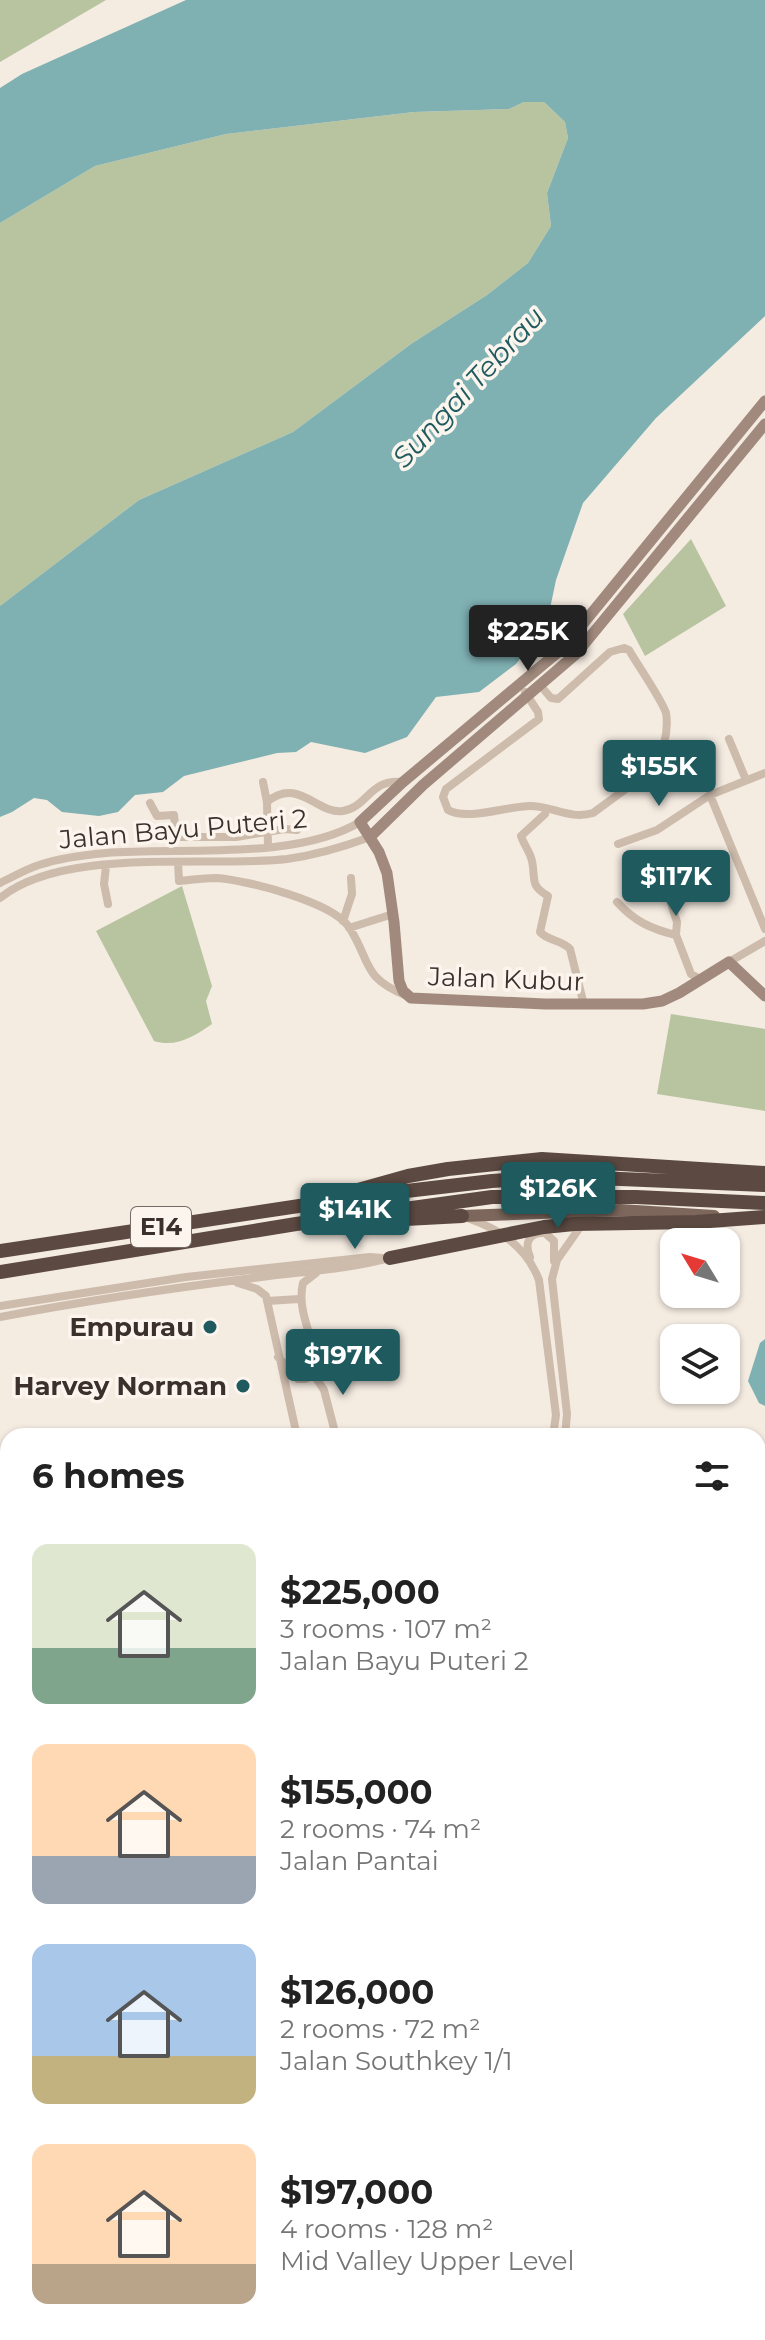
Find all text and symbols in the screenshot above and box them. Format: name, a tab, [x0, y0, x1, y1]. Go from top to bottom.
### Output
water label: Sungai Tebrau	[385, 300, 551, 474]
pin: $225K	[472, 605, 584, 673]
text: $225K	[487, 615, 569, 647]
pin: $155K	[603, 740, 715, 808]
text: $155K	[621, 750, 697, 782]
street label: Jalan Bayu Puteri 2	[57, 802, 308, 856]
pin: $117K	[620, 850, 732, 918]
text: $117K	[640, 860, 712, 892]
street label: Jalan Kubur	[426, 960, 585, 998]
pin: $126K	[502, 1162, 614, 1230]
text: $126K	[519, 1172, 597, 1204]
pin: $141K	[299, 1183, 411, 1251]
text: $141K	[318, 1193, 392, 1225]
road number: E14	[131, 1207, 191, 1247]
north arrow	[660, 1228, 740, 1308]
map controls	[660, 1228, 740, 1404]
place label: Empurau	[69, 1311, 194, 1343]
marker: Empurau	[201, 1318, 219, 1336]
button: layers	[660, 1324, 740, 1404]
pin: $197K	[287, 1329, 399, 1397]
text: $197K	[304, 1339, 382, 1371]
place label: Harvey Norman	[13, 1370, 227, 1402]
marker: Harvey Norman	[234, 1377, 252, 1395]
icon: filters	[690, 1454, 734, 1498]
text: 6 homes	[32, 1455, 185, 1497]
text: $225,000	[280, 1571, 440, 1613]
icon: home	[96, 1576, 192, 1672]
text: 3 rooms · 107 m²	[280, 1613, 492, 1645]
text: Jalan Bayu Puteri 2	[280, 1645, 529, 1677]
text: $155,000	[280, 1771, 433, 1813]
icon: home	[96, 1776, 192, 1872]
text: 2 rooms · 74 m²	[280, 1813, 481, 1845]
text: Jalan Pantai	[280, 1845, 439, 1877]
text: $126,000	[280, 1971, 434, 2013]
icon: home	[96, 1976, 192, 2072]
text: 2 rooms · 72 m²	[280, 2013, 480, 2045]
text: Jalan Southkey 1/1	[280, 2045, 513, 2077]
text: $197,000	[280, 2171, 433, 2213]
icon: home	[96, 2176, 192, 2272]
text: 4 rooms · 128 m²	[280, 2213, 493, 2245]
text: Mid Valley Upper Level	[280, 2245, 575, 2277]

